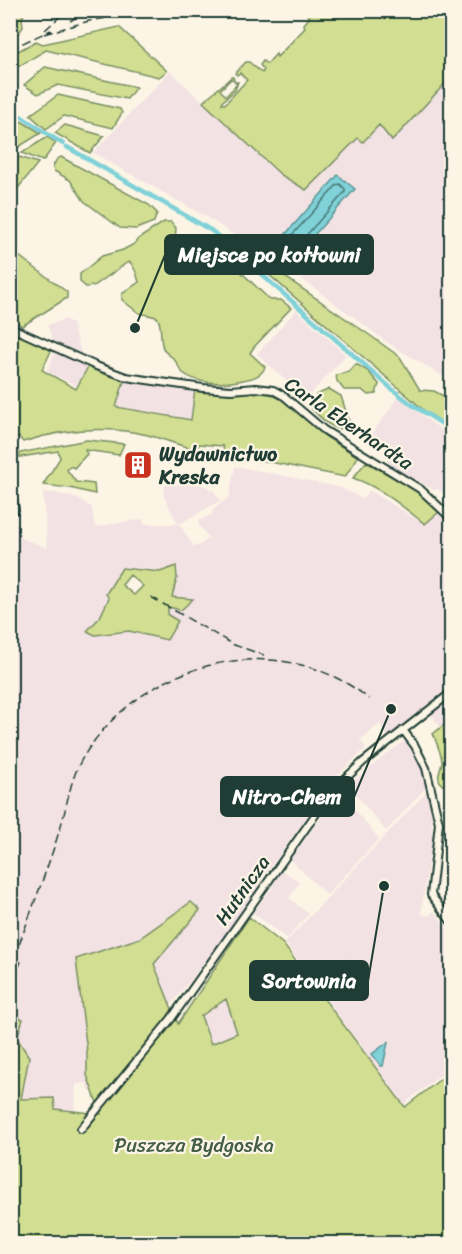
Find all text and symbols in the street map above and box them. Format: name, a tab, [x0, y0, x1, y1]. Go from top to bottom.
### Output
callout: Miejsce po kotłowni	[165, 235, 373, 274]
text: Miejsce po kotłowni	[177, 236, 362, 274]
street label: Carla Eberhardta	[277, 367, 421, 480]
place label: Wydawnictwo Kreska	[158, 437, 277, 495]
building icon: Wydawnictwo Kreska	[122, 449, 154, 481]
callout: Nitro-Chem	[221, 777, 354, 816]
text: Nitro-Chem	[232, 778, 342, 816]
street label: Hutnicza	[205, 848, 280, 933]
callout: Sortownia	[250, 961, 368, 1000]
text: Sortownia	[261, 962, 357, 1000]
park label: Puszcza Bydgoska	[114, 1128, 274, 1163]

